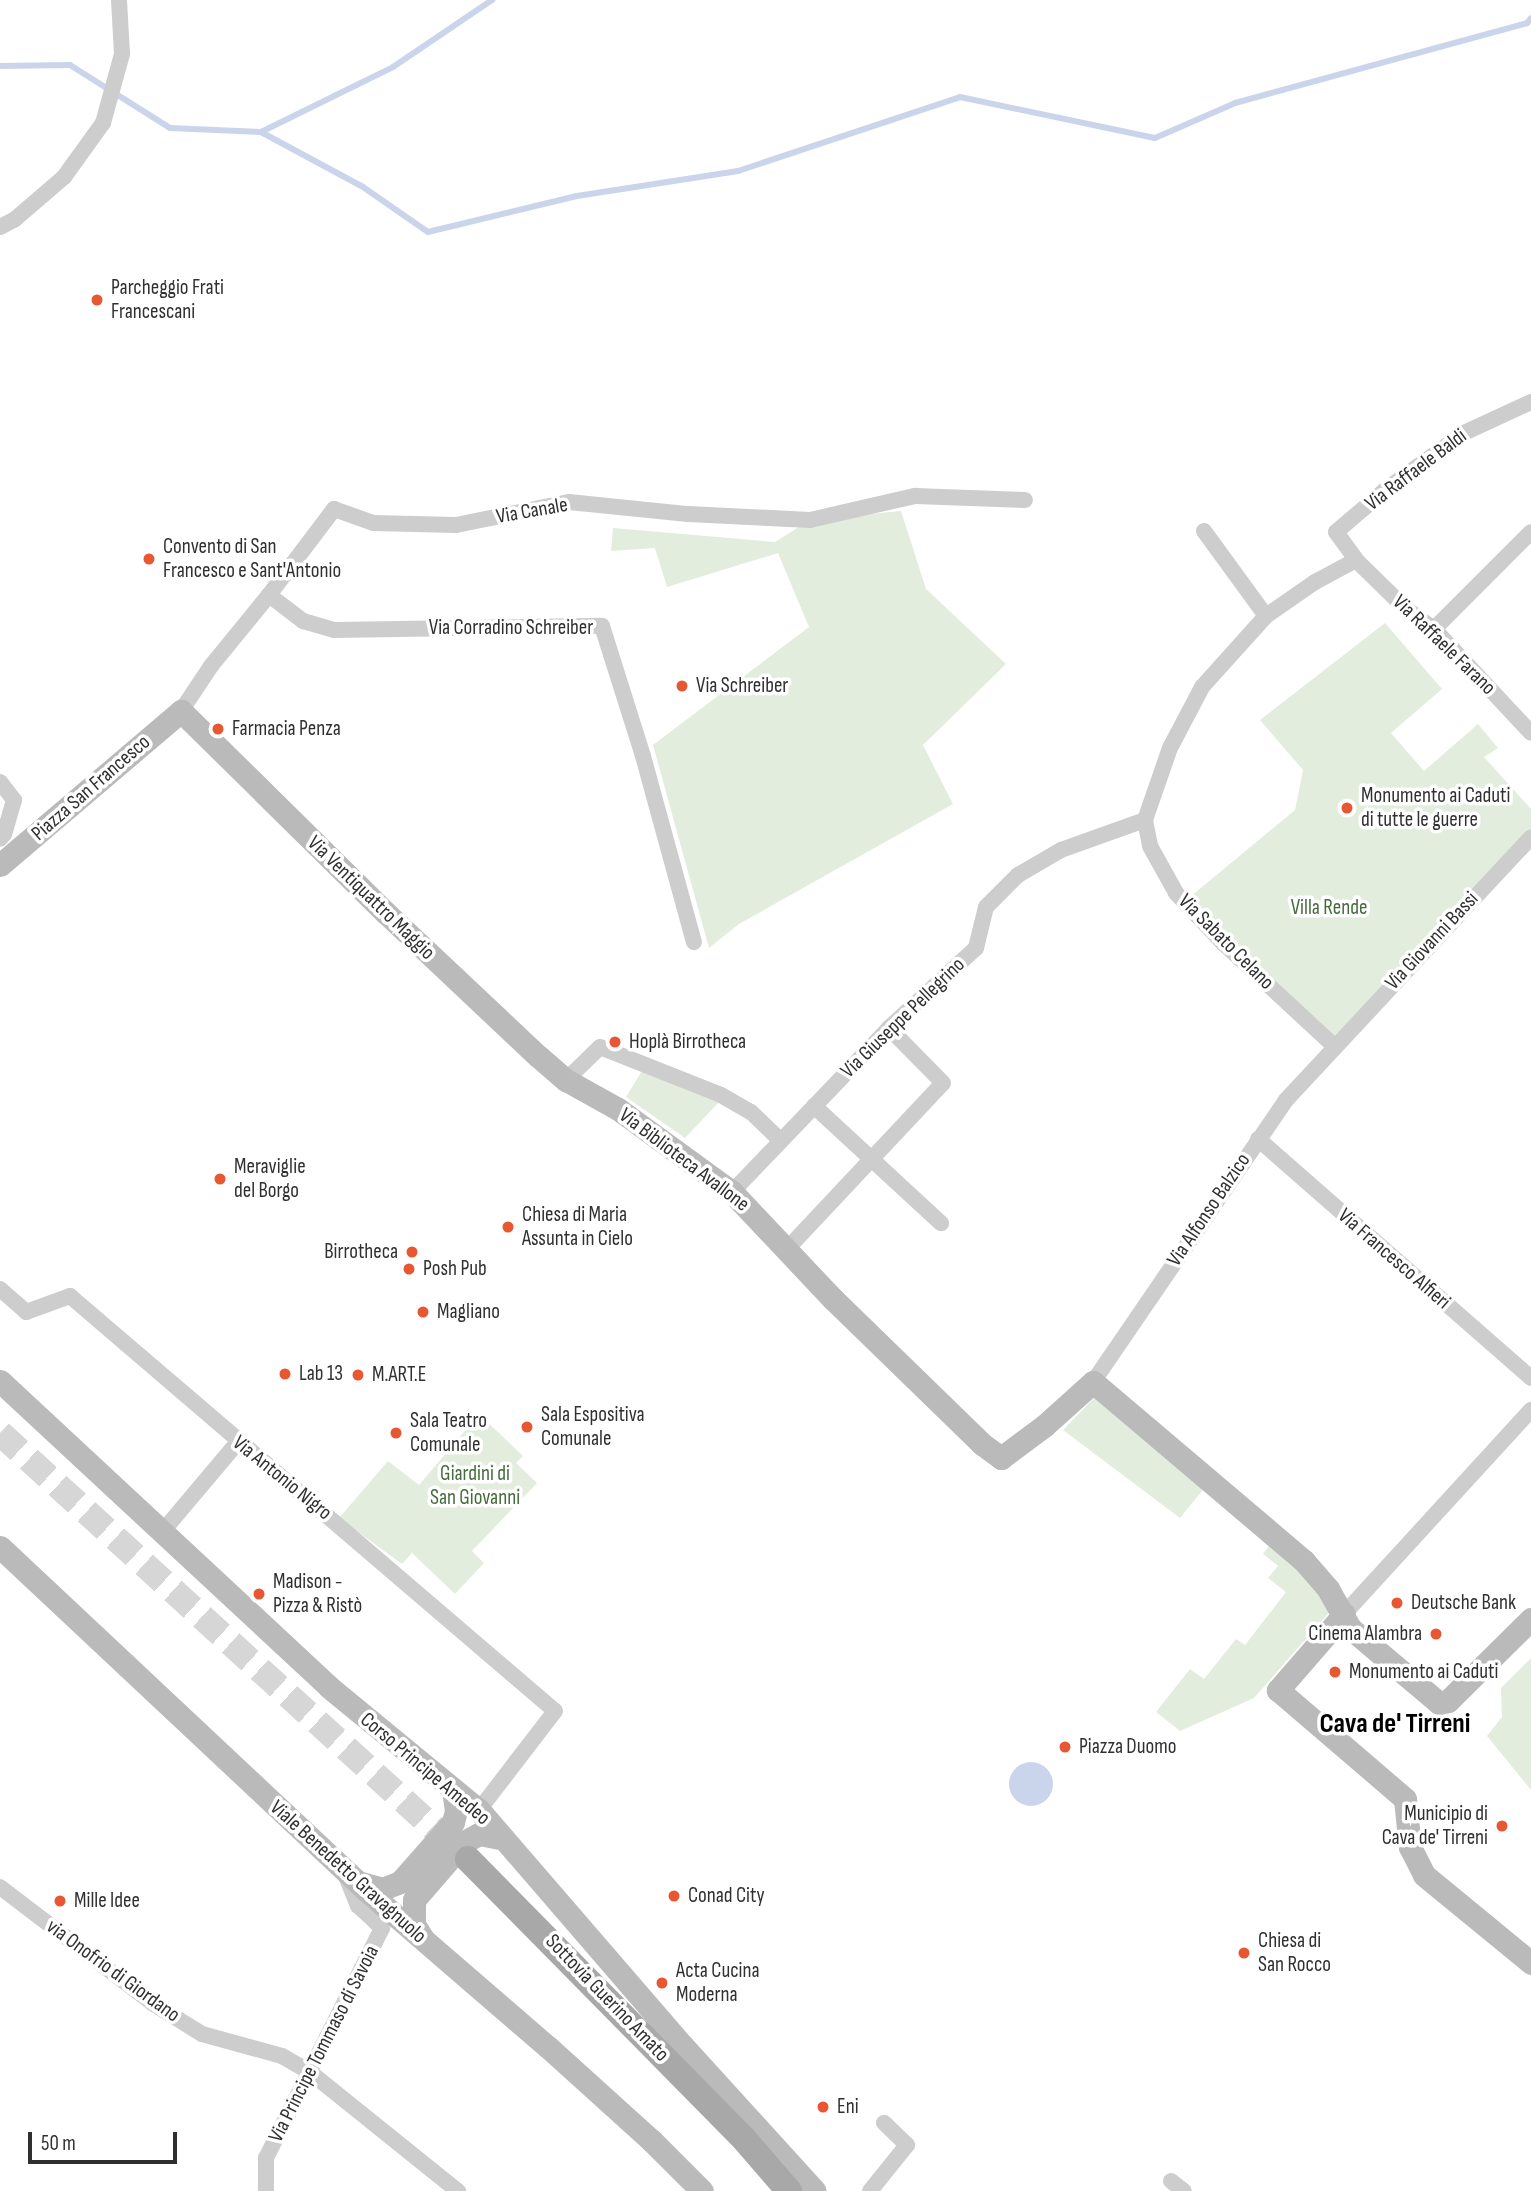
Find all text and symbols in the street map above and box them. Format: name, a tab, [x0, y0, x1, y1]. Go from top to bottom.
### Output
place label: Parcheggio Frati Francescani	[111, 275, 224, 325]
marker: Parcheggio Frati Francescani	[89, 292, 105, 308]
street label: Via Raffaele Baldi	[1360, 424, 1472, 516]
street label: Via Canale	[494, 492, 570, 530]
place label: Convento di San Francesco e Sant'Antonio	[163, 534, 341, 584]
marker: Convento di San Francesco e Sant'Antonio	[141, 551, 157, 567]
street label: Via Raffaele Farano	[1387, 590, 1501, 700]
street label: Via Corradino Schreiber	[429, 615, 593, 641]
place label: Via Schreiber	[696, 673, 788, 699]
marker: Via Schreiber	[674, 678, 690, 694]
place label: Farmacia Penza	[232, 716, 341, 742]
marker: Farmacia Penza	[210, 721, 226, 737]
street label: Piazza San Francesco	[27, 730, 155, 846]
place label: Monumento ai Caduti di tutte le guerre	[1361, 783, 1510, 833]
marker: Monumento ai Caduti di tutte le guerre	[1339, 800, 1355, 816]
street label: Via Ventiquattro Maggio	[302, 831, 440, 965]
street label: Via Giovanni Bassi	[1380, 887, 1484, 995]
street label: Via Sabato Celano	[1173, 889, 1279, 995]
park label: Villa Rende	[1291, 895, 1367, 921]
street label: Via Giuseppe Pellegrino	[836, 952, 970, 1084]
place label: Hoplà Birrotheca	[629, 1029, 746, 1055]
marker: Hoplà Birrotheca	[607, 1034, 623, 1050]
street label: Via Biblioteca Avallone	[614, 1103, 754, 1217]
street label: Via Alfonso Balzico	[1162, 1149, 1256, 1271]
place label: Meraviglie del Borgo	[234, 1154, 306, 1204]
marker: Meraviglie del Borgo	[212, 1171, 228, 1187]
place label: Chiesa di Maria Assunta in Cielo	[522, 1202, 633, 1252]
street label: Via Francesco Alfieri	[1333, 1203, 1455, 1315]
marker: Chiesa di Maria Assunta in Cielo	[500, 1219, 516, 1235]
place label: Birrotheca	[324, 1239, 398, 1265]
marker: Birrotheca	[404, 1244, 420, 1260]
place label: Posh Pub	[423, 1256, 487, 1282]
marker: Posh Pub	[401, 1261, 417, 1277]
place label: Magliano	[437, 1299, 500, 1325]
marker: Magliano	[415, 1304, 431, 1320]
place label: Lab 13	[299, 1361, 343, 1387]
place label: M.ART.E	[372, 1362, 426, 1388]
marker: Lab 13	[277, 1366, 293, 1382]
marker: M.ART.E	[350, 1367, 366, 1383]
place label: Sala Espositiva Comunale	[541, 1402, 645, 1452]
place label: Sala Teatro Comunale	[410, 1408, 487, 1458]
marker: Sala Espositiva Comunale	[519, 1419, 535, 1435]
marker: Sala Teatro Comunale	[388, 1425, 404, 1441]
street label: Via Antonio Nigro	[227, 1430, 337, 1526]
park label: Giardini di San Giovanni	[430, 1461, 520, 1511]
place label: Madison - Pizza & Ristò	[273, 1569, 362, 1619]
marker: Madison - Pizza & Ristò	[251, 1586, 267, 1602]
place label: Deutsche Bank	[1411, 1590, 1516, 1616]
marker: Deutsche Bank	[1389, 1595, 1405, 1611]
place label: Cinema Alambra	[1308, 1621, 1422, 1647]
marker: Cinema Alambra	[1428, 1626, 1444, 1642]
place label: Monumento ai Caduti	[1349, 1659, 1498, 1685]
marker: Monumento ai Caduti	[1327, 1664, 1343, 1680]
street label: Corso Principe Amedeo	[355, 1707, 495, 1831]
district label: Cava de' Tirreni	[1319, 1707, 1471, 1741]
place label: Piazza Duomo	[1079, 1734, 1176, 1760]
marker: Piazza Duomo	[1057, 1739, 1073, 1755]
street label: Viale Benedetto Gravagnuolo	[265, 1795, 431, 1949]
place label: Municipio di Cava de' Tirreni	[1382, 1801, 1488, 1851]
marker: Municipio di Cava de' Tirreni	[1494, 1818, 1510, 1834]
place label: Conad City	[688, 1883, 765, 1909]
place label: Mille Idee	[74, 1888, 140, 1914]
marker: Conad City	[666, 1888, 682, 1904]
marker: Mille Idee	[52, 1893, 68, 1909]
street label: via Onofrio di Giordano	[41, 1914, 185, 2028]
place label: Chiesa di San Rocco	[1258, 1928, 1331, 1978]
street label: Sottovia Guerino Amato	[540, 1929, 674, 2067]
street label: Via Principe Tommaso di Savoia	[263, 1941, 385, 2147]
marker: Chiesa di San Rocco	[1236, 1945, 1252, 1961]
place label: Acta Cucina Moderna	[676, 1958, 760, 2008]
marker: Acta Cucina Moderna	[654, 1975, 670, 1991]
place label: Eni	[837, 2094, 859, 2120]
marker: Eni	[815, 2099, 831, 2115]
scale bar	[32, 2118, 180, 2162]
text: 50 m	[41, 2131, 76, 2156]

